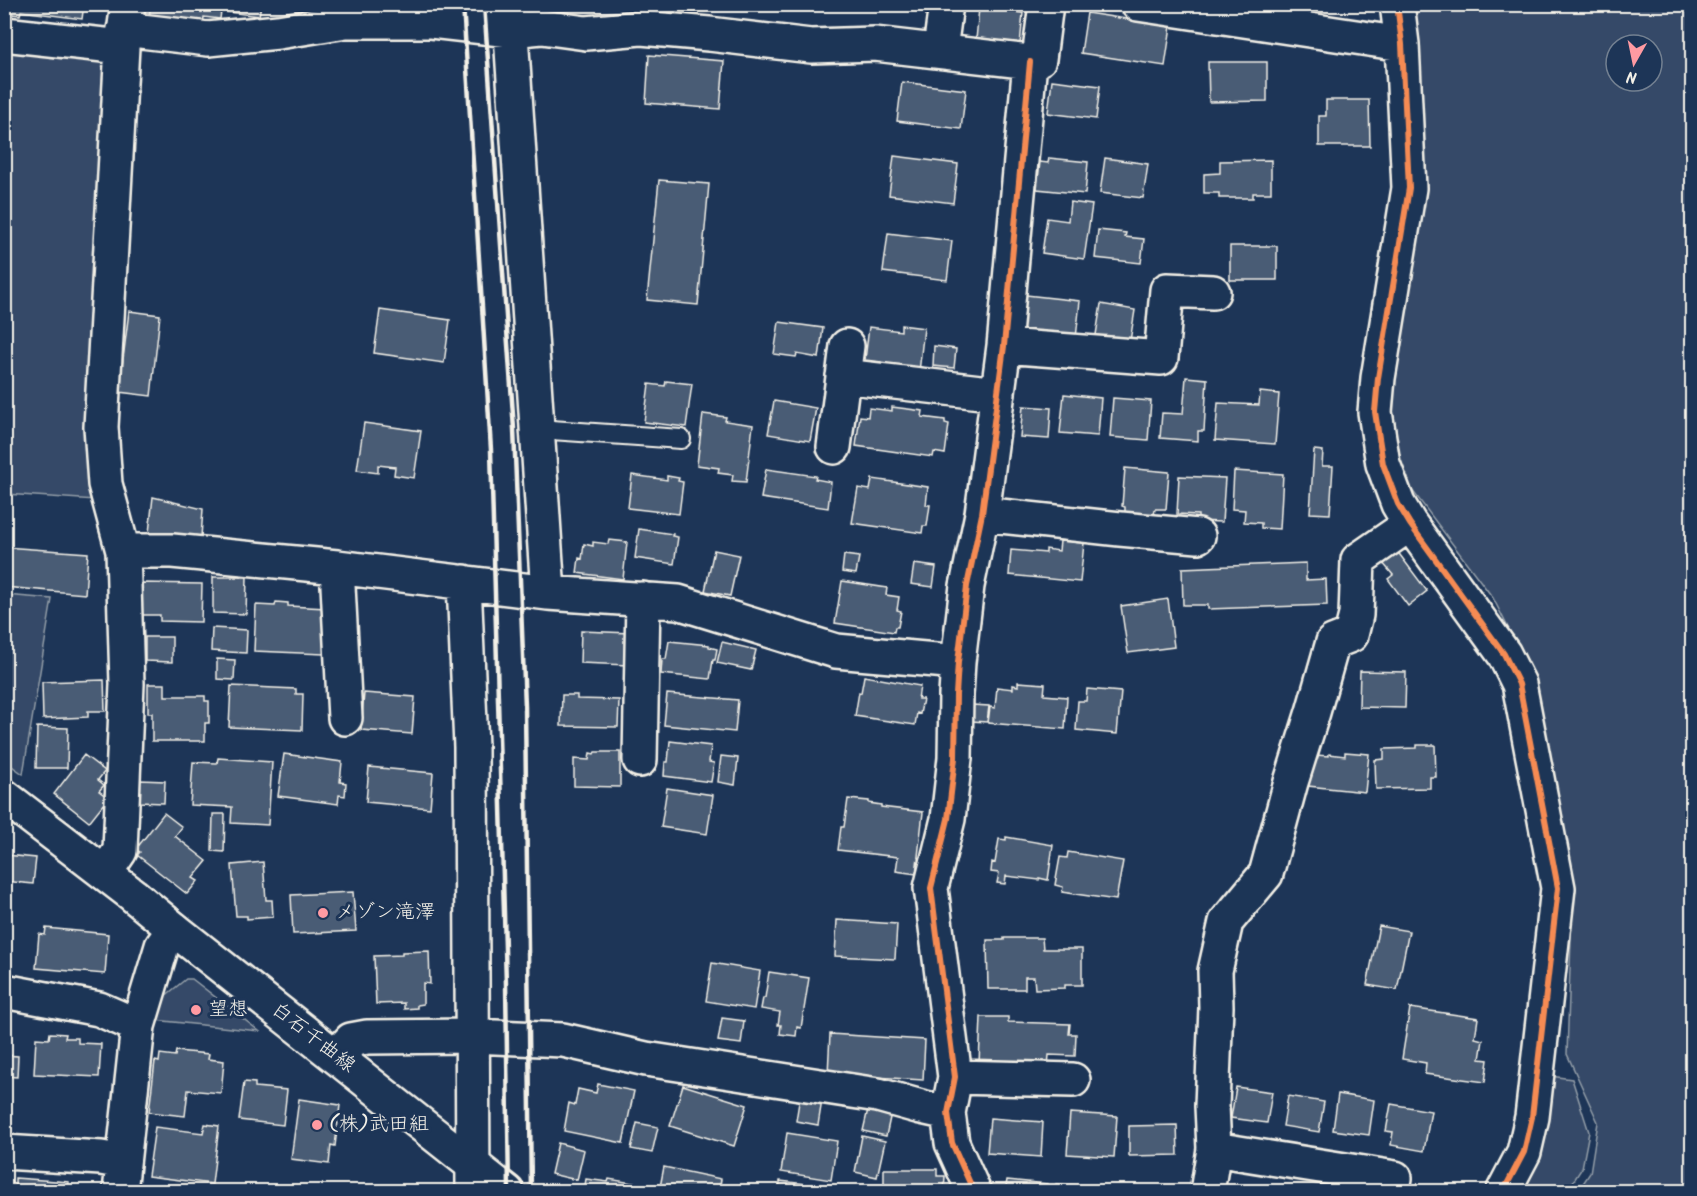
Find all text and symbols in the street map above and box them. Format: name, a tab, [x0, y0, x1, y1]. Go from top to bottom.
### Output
north arrow	[1604, 33, 1664, 93]
text: N	[1625, 63, 1639, 89]
place label: メゾン滝澤	[335, 897, 435, 929]
marker: メゾン滝澤	[316, 906, 330, 920]
place label: 望想	[208, 994, 248, 1026]
street label: 白石千曲線	[264, 995, 362, 1081]
marker: 望想	[189, 1003, 203, 1017]
place label: (株)武田組	[329, 1109, 429, 1141]
marker: (株)武田組	[310, 1118, 324, 1132]

